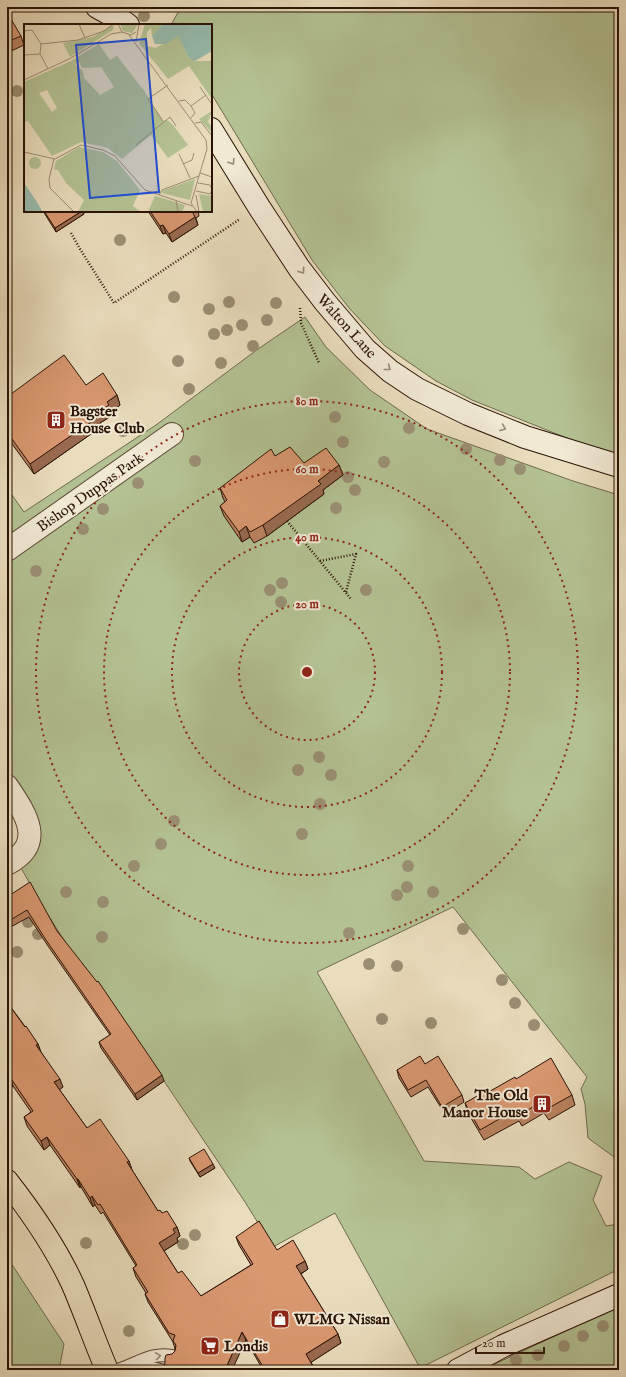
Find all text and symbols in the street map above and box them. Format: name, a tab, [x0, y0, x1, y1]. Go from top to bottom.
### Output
inset map	[24, 24, 212, 212]
one-way arrow	[227, 158, 234, 165]
one-way arrow	[297, 267, 304, 274]
street label: Walton Lane	[313, 290, 381, 363]
one-way arrow	[383, 364, 390, 371]
text: 80 m	[296, 394, 319, 409]
place label: Bagster House Club	[70, 402, 144, 438]
building icon: Bagster House Club	[45, 409, 67, 431]
one-way arrow	[498, 423, 506, 431]
street label: Bishop Duppas Park	[33, 448, 148, 536]
text: 60 m	[296, 462, 319, 477]
text: 40 m	[295, 530, 320, 545]
text: 20 m	[295, 597, 319, 612]
centre of rings	[300, 665, 314, 679]
place label: The Old Manor House	[442, 1086, 529, 1122]
building icon: The Old Manor House	[531, 1093, 553, 1115]
shop icon: WLMG Nissan	[269, 1308, 291, 1330]
place label: WLMG Nissan	[293, 1310, 390, 1329]
scale bar	[476, 1329, 544, 1355]
supermarket icon: Londis	[199, 1335, 221, 1357]
text: 20 m	[482, 1336, 505, 1351]
place label: Londis	[224, 1337, 269, 1356]
one-way arrow	[154, 1352, 161, 1361]

